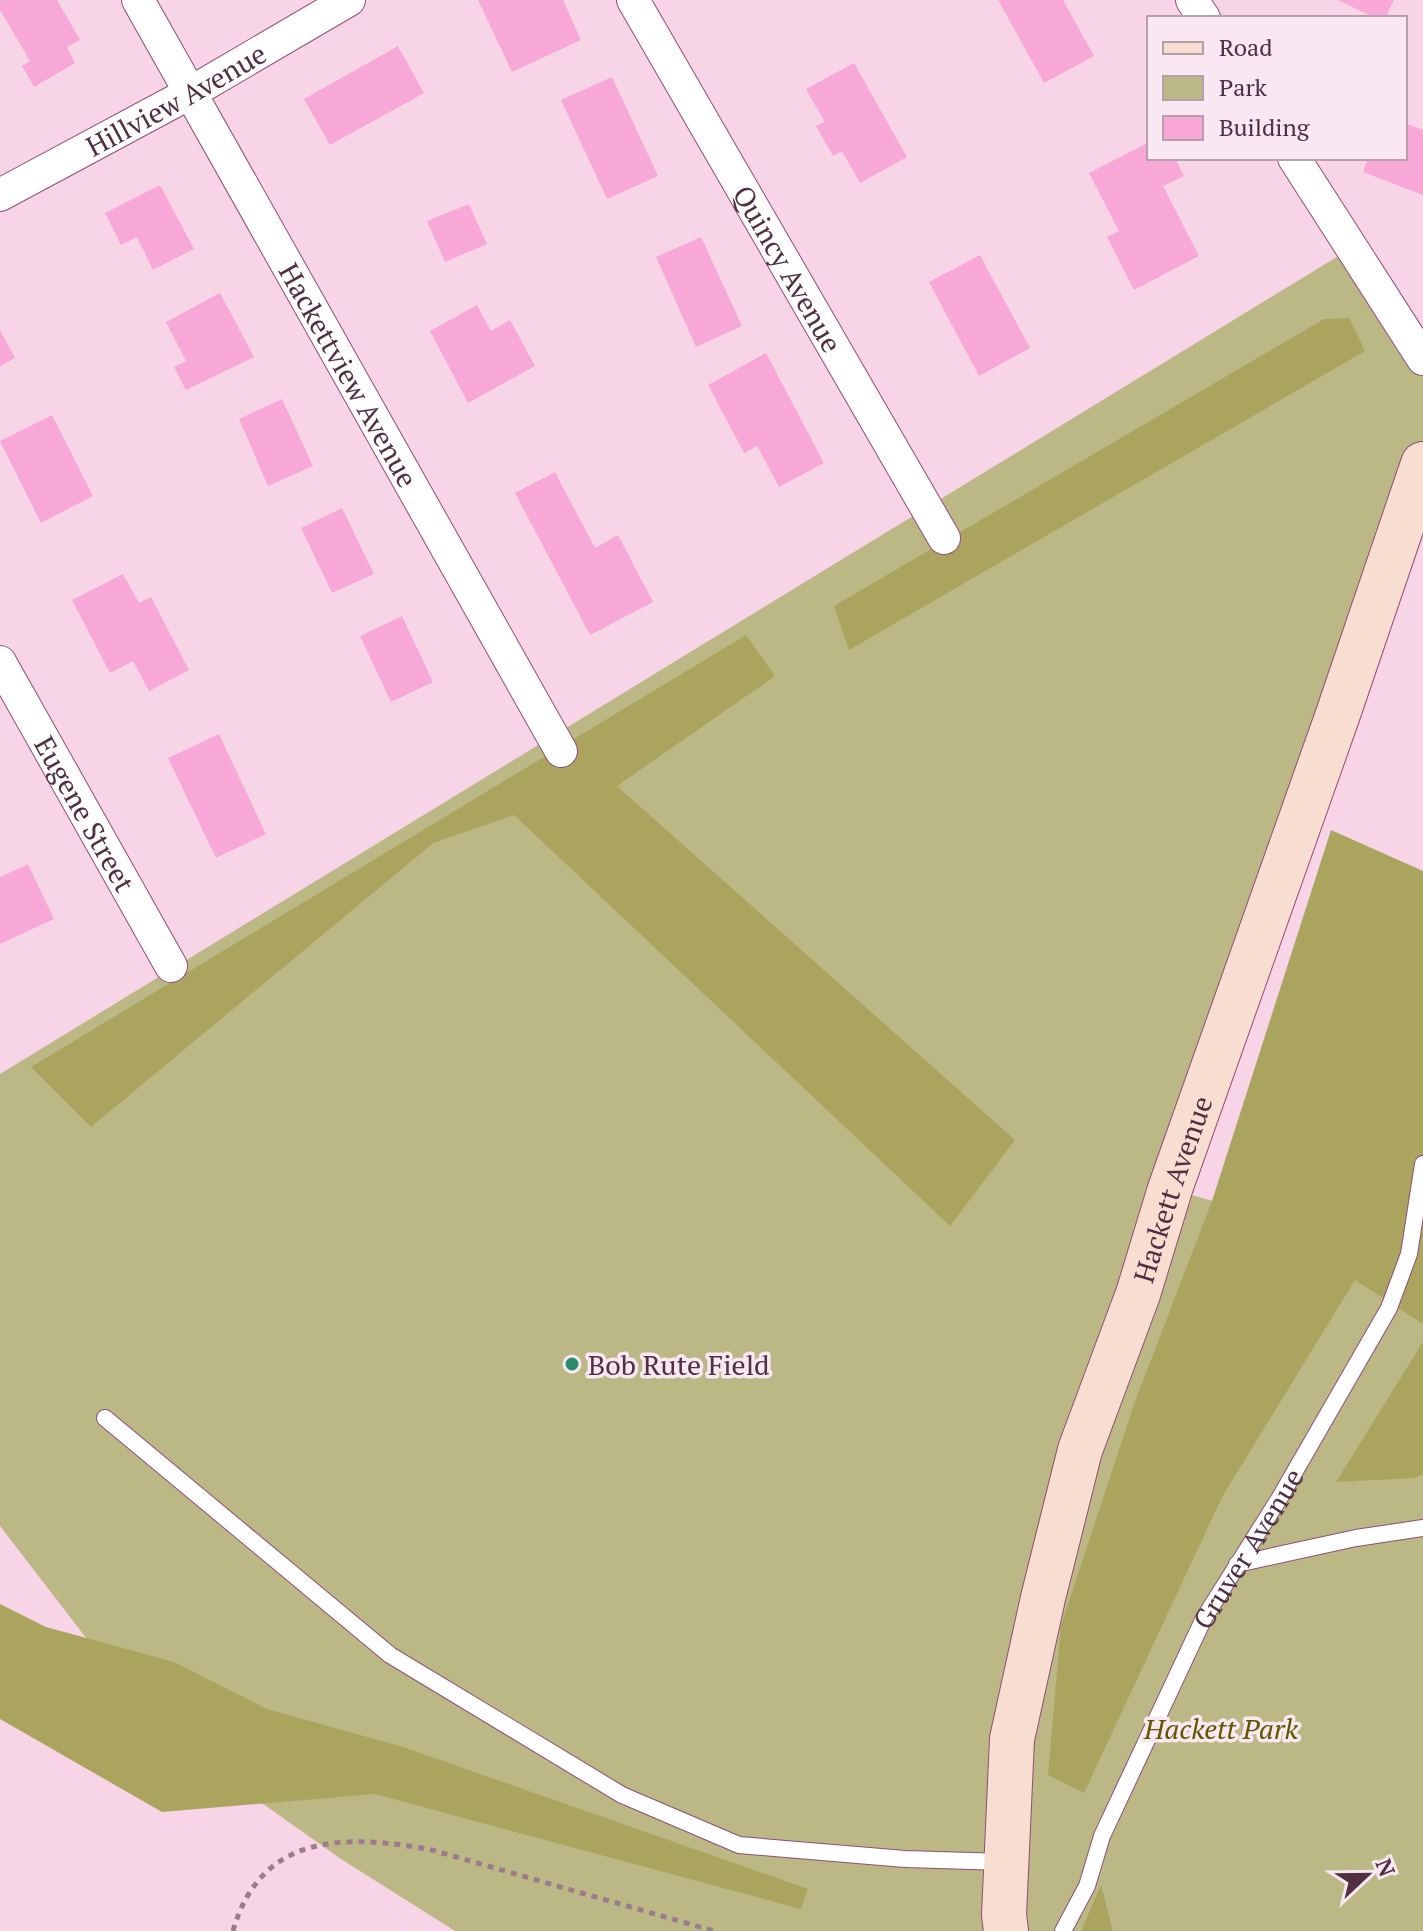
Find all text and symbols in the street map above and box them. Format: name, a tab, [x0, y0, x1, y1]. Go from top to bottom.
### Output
legend	[1147, 16, 1407, 160]
text: Road	[1219, 31, 1273, 63]
street label: Hillview Avenue	[79, 34, 272, 164]
text: Park	[1219, 71, 1268, 103]
text: Building	[1219, 111, 1310, 143]
street label: Quincy Avenue	[725, 178, 851, 359]
street label: Hackettview Avenue	[271, 256, 427, 493]
street label: Eugene Street	[27, 729, 144, 899]
street label: Hackett Avenue	[1124, 1091, 1220, 1287]
place label: Bob Rute Field	[588, 1346, 770, 1383]
marker: Bob Rute Field	[563, 1355, 581, 1373]
street label: Gruver Avenue	[1183, 1461, 1311, 1636]
park label: Hackett Park	[1143, 1710, 1298, 1747]
north arrow	[1327, 1835, 1407, 1915]
text: N	[1369, 1854, 1403, 1881]

